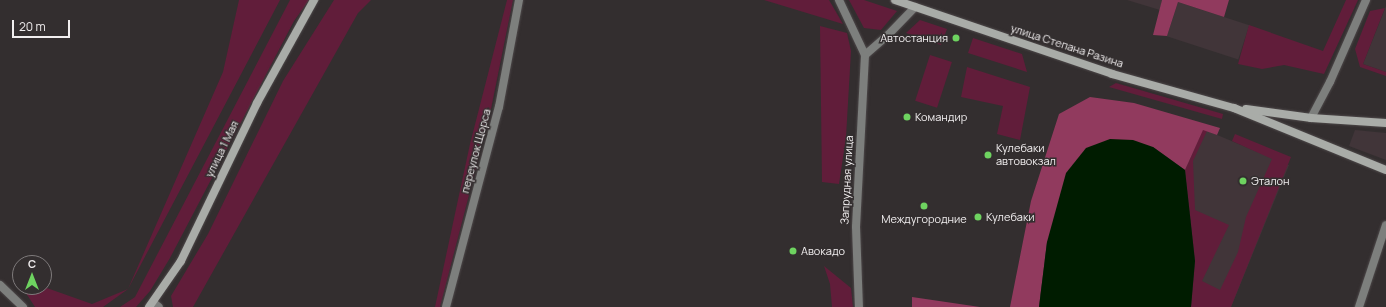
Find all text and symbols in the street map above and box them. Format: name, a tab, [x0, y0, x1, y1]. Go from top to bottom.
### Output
scale bar	[14, 12, 72, 38]
text: 20 m	[19, 18, 46, 35]
street label: улица Степана Разина	[1009, 22, 1125, 70]
place label: Автостанция	[880, 31, 948, 45]
marker: Автостанция	[951, 33, 961, 43]
street label: переулок Щорса	[458, 107, 494, 195]
place label: Командир	[915, 110, 967, 124]
marker: Командир	[902, 112, 912, 122]
street label: улица 1 Мая	[203, 119, 241, 179]
street label: Запрудная улица	[838, 135, 856, 225]
place label: Кулебаки автовокзал	[996, 142, 1056, 168]
marker: Кулебаки автовокзал	[983, 150, 993, 160]
place label: Эталон	[1251, 174, 1290, 188]
marker: Эталон	[1238, 176, 1248, 186]
marker: Междугородние	[919, 201, 929, 211]
place label: Кулебаки	[986, 210, 1035, 224]
place label: Междугородние	[881, 212, 967, 226]
marker: Кулебаки	[973, 212, 983, 222]
place label: Авокадо	[801, 244, 845, 258]
marker: Авокадо	[788, 246, 798, 256]
north arrow	[12, 255, 52, 295]
text: С	[28, 256, 36, 271]

